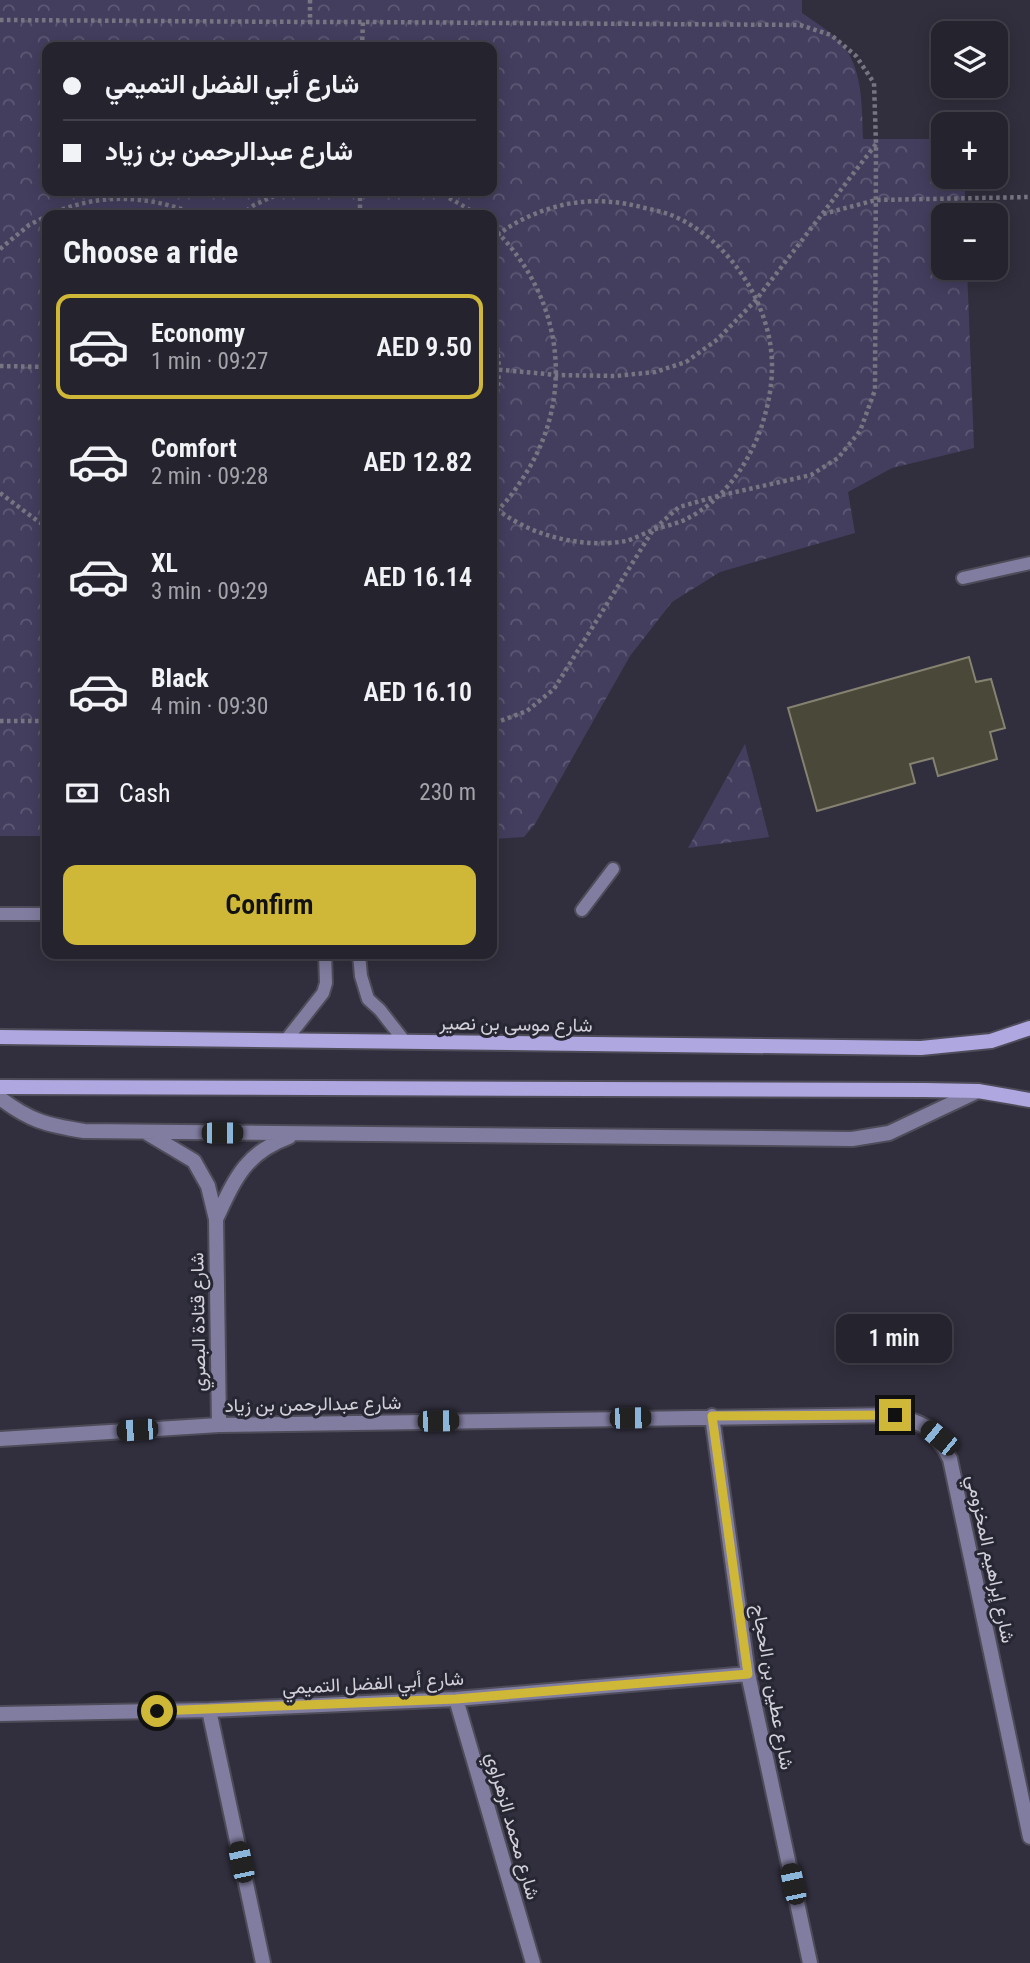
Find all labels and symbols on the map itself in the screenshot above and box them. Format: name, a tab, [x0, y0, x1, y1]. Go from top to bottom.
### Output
street label: شارع موسى بن نصير	[438, 1011, 593, 1038]
car	[202, 1123, 244, 1144]
street label: شارع قتادة البصري	[185, 1252, 215, 1392]
callout: 1 min	[837, 1314, 953, 1362]
street label: شارع عبدالرحمن بن زياد	[224, 1391, 402, 1418]
route end	[879, 1399, 911, 1431]
car	[609, 1407, 652, 1429]
car	[417, 1410, 460, 1432]
car	[917, 1417, 962, 1459]
car	[116, 1418, 159, 1442]
street label: شارع إبراهيم المخزومي	[958, 1473, 1020, 1646]
street label: شارع عطين بن الحجاج	[746, 1602, 799, 1772]
street label: شارع أبي الفضل التميمي	[282, 1667, 465, 1703]
route start	[141, 1695, 173, 1727]
street label: شارع محمد الزهراوي	[477, 1750, 545, 1903]
car	[227, 1839, 256, 1885]
car	[779, 1861, 808, 1907]

